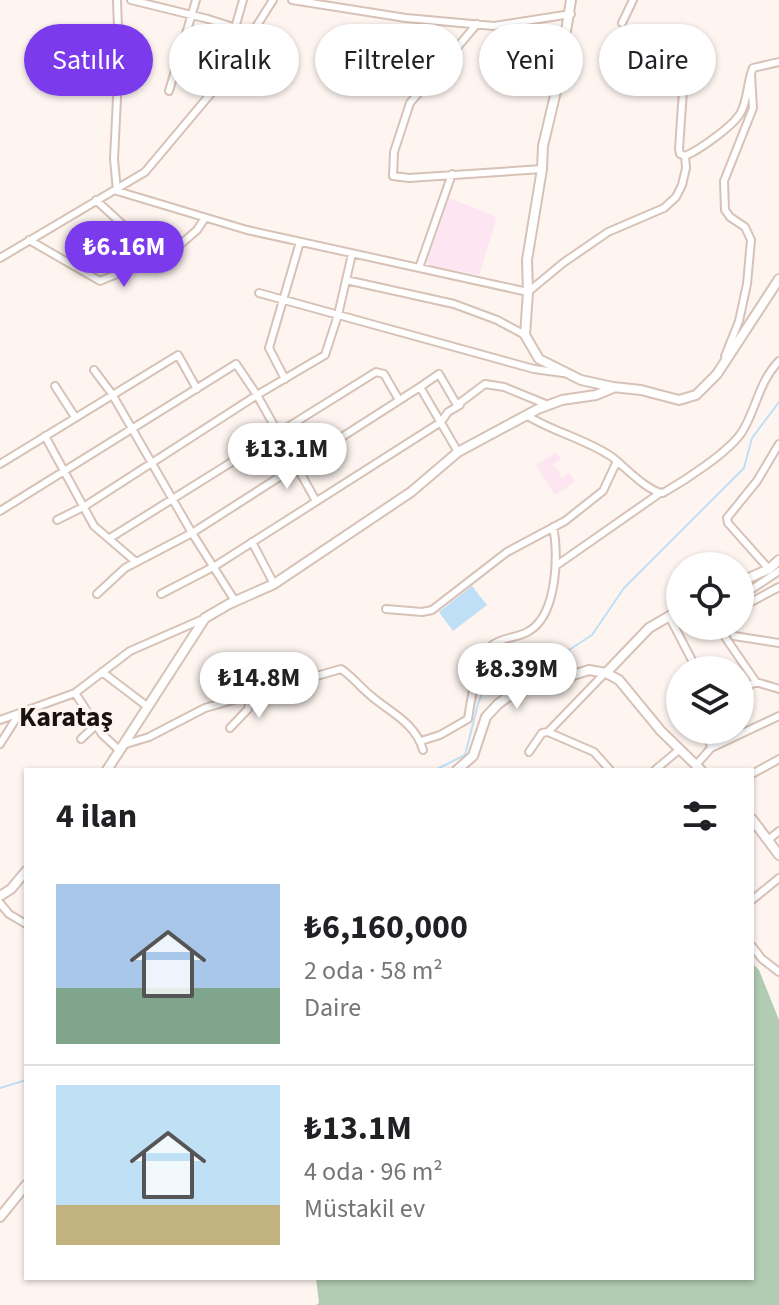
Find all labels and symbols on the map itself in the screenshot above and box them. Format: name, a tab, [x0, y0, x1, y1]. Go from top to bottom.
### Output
pin: ₺6.16M	[59, 221, 189, 289]
pin: ₺13.1M	[222, 423, 352, 491]
pin: ₺8.39M	[452, 643, 582, 711]
pin: ₺14.8M	[194, 652, 324, 720]
district label: Karataş	[19, 697, 113, 737]

